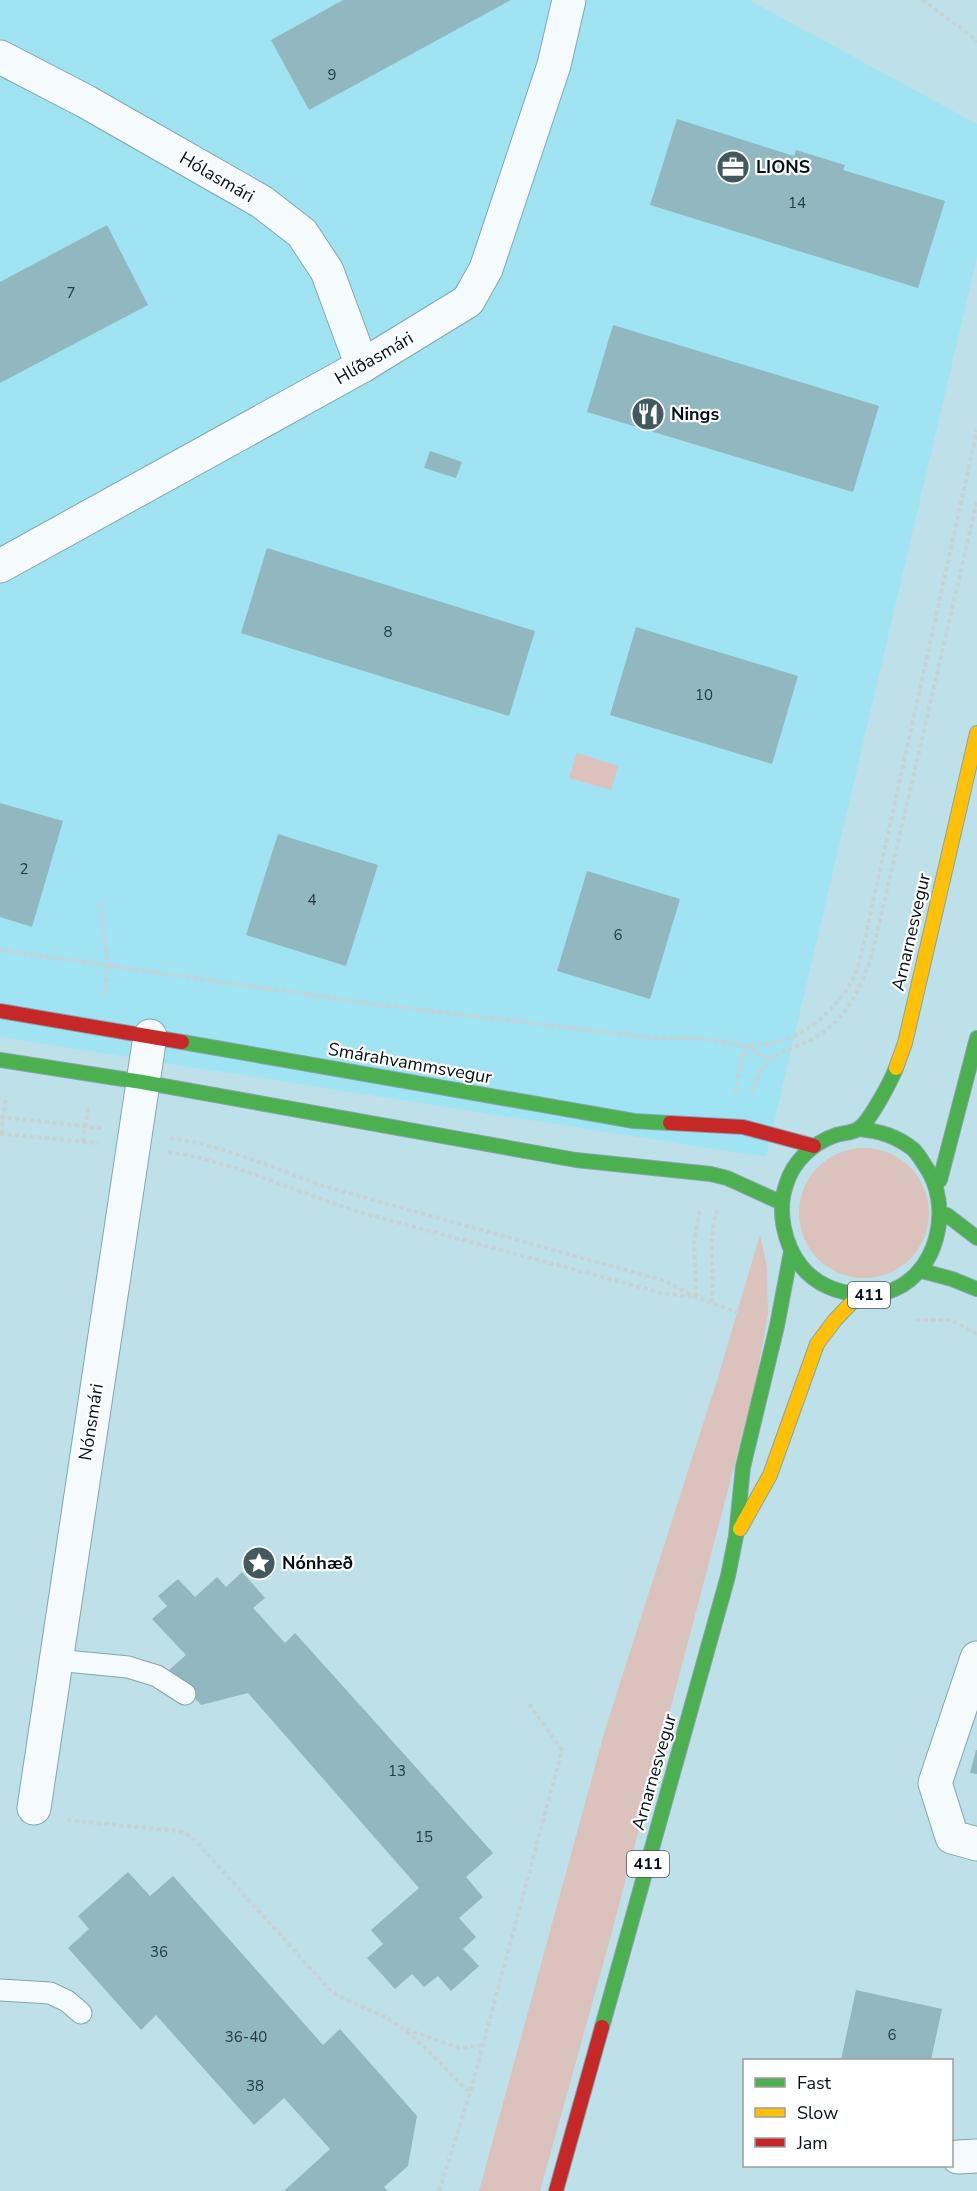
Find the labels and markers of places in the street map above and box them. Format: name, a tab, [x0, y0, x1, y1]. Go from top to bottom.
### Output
office icon: LIONS	[715, 149, 751, 185]
place label: LIONS	[756, 155, 810, 179]
restaurant icon: Nings	[630, 396, 666, 432]
place label: Nings	[671, 402, 719, 426]
place icon: Nónhæð	[241, 1545, 277, 1581]
place label: Nónhæð	[282, 1551, 353, 1575]

